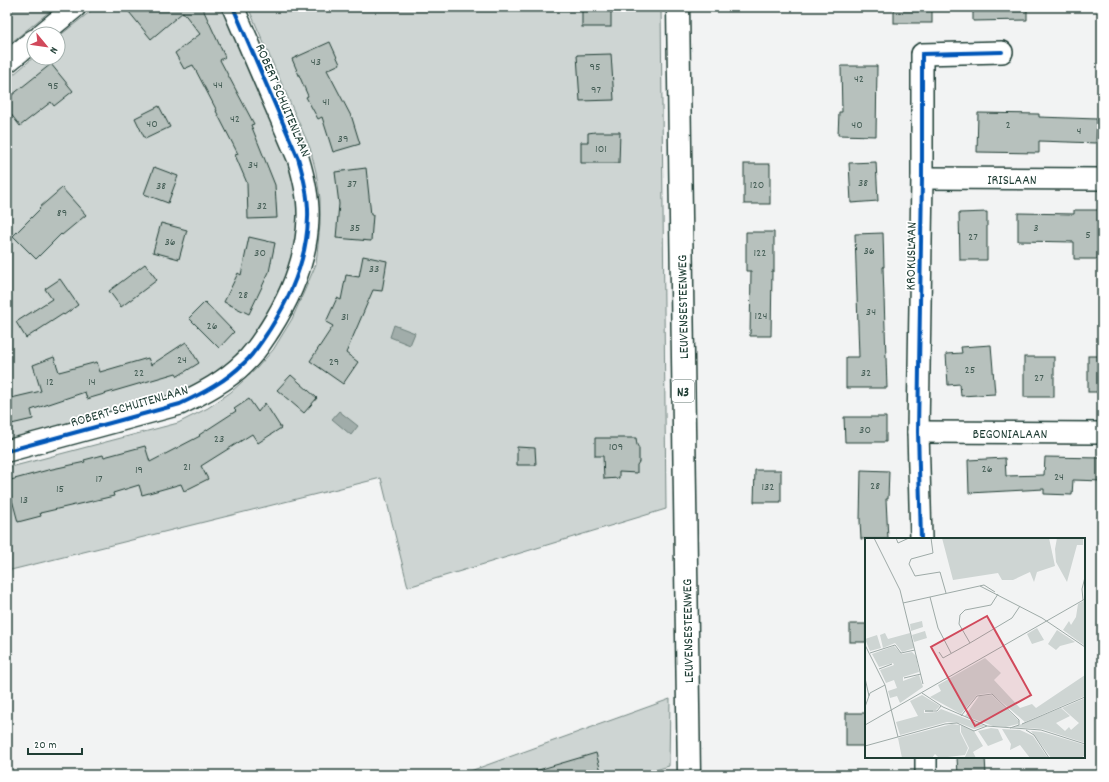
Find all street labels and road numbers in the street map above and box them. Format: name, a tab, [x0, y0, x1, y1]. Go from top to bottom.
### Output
street label: ROBERT SCHUITENLAAN	[249, 41, 315, 161]
street label: IRISLAAN	[987, 171, 1037, 191]
street label: KROKUSLAAN	[901, 221, 923, 291]
street label: LEUVENSESTEENWEG	[673, 255, 695, 359]
road number: N3	[672, 380, 694, 402]
street label: ROBERT SCHUITENLAAN	[68, 381, 191, 433]
street label: BEGONIALAAN	[973, 425, 1048, 445]
street label: LEUVENSESTEENWEG	[678, 579, 700, 683]

